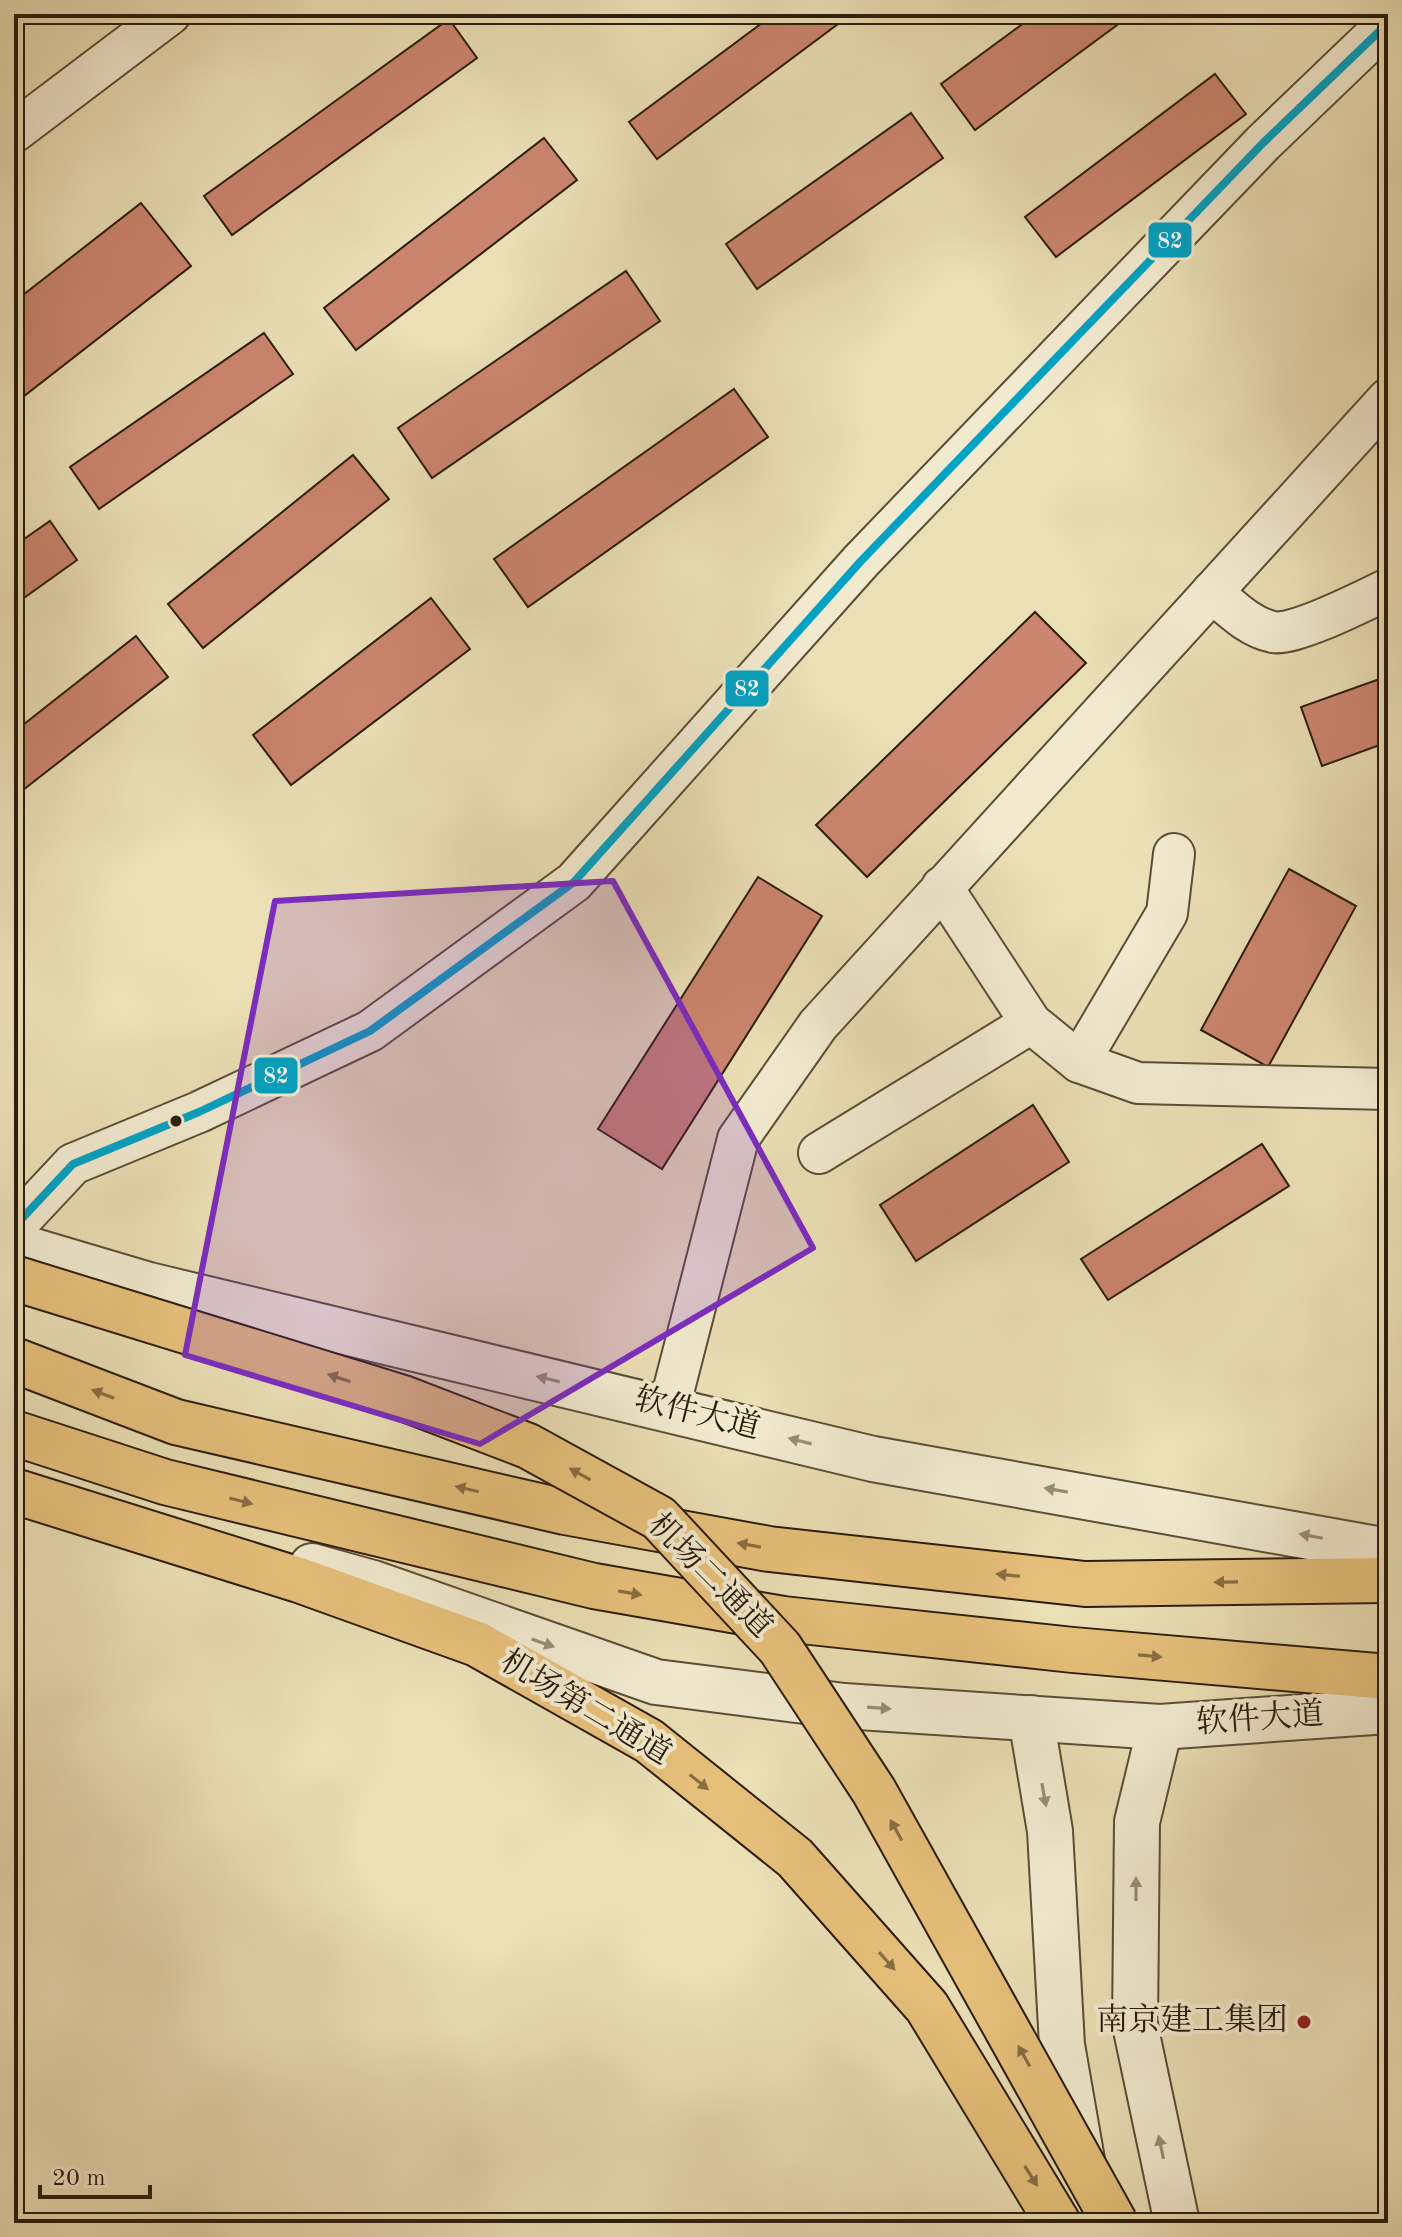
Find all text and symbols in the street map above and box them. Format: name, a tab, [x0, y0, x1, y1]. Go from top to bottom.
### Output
line badge: 82	[1147, 221, 1193, 259]
text: 82	[1157, 231, 1183, 253]
line badge: 82	[724, 669, 770, 708]
text: 82	[734, 679, 760, 701]
line badge: 82	[253, 1056, 299, 1095]
text: 82	[263, 1066, 289, 1088]
unlabelled marker	[168, 1113, 184, 1129]
one-way arrow	[327, 1371, 351, 1383]
one-way arrow	[535, 1373, 560, 1385]
street label: 软件大道	[631, 1381, 764, 1446]
one-way arrow	[91, 1387, 115, 1400]
one-way arrow	[788, 1434, 813, 1446]
one-way arrow	[568, 1468, 591, 1481]
one-way arrow	[454, 1482, 479, 1495]
one-way arrow	[1043, 1484, 1068, 1496]
one-way arrow	[229, 1495, 254, 1507]
street label: 机场二通道	[641, 1507, 779, 1645]
one-way arrow	[1299, 1530, 1324, 1542]
one-way arrow	[737, 1539, 762, 1551]
one-way arrow	[995, 1569, 1020, 1582]
one-way arrow	[1213, 1576, 1238, 1588]
one-way arrow	[618, 1587, 643, 1599]
one-way arrow	[531, 1637, 555, 1649]
street label: 机场第二通道	[494, 1643, 677, 1772]
one-way arrow	[1138, 1650, 1163, 1663]
street label: 软件大道	[1195, 1697, 1325, 1740]
one-way arrow	[867, 1702, 892, 1715]
one-way arrow	[689, 1773, 709, 1790]
one-way arrow	[1038, 1783, 1050, 1808]
one-way arrow	[889, 1819, 903, 1841]
one-way arrow	[1130, 1876, 1142, 1901]
one-way arrow	[877, 1951, 895, 1970]
place label: 南京建工集团	[1096, 2002, 1288, 2038]
marker: 南京建工集团	[1295, 2013, 1313, 2031]
one-way arrow	[1017, 2045, 1031, 2068]
one-way arrow	[1154, 2134, 1166, 2159]
scale bar	[40, 2149, 150, 2199]
one-way arrow	[1024, 2165, 1038, 2187]
text: 20 m	[52, 2167, 106, 2191]

